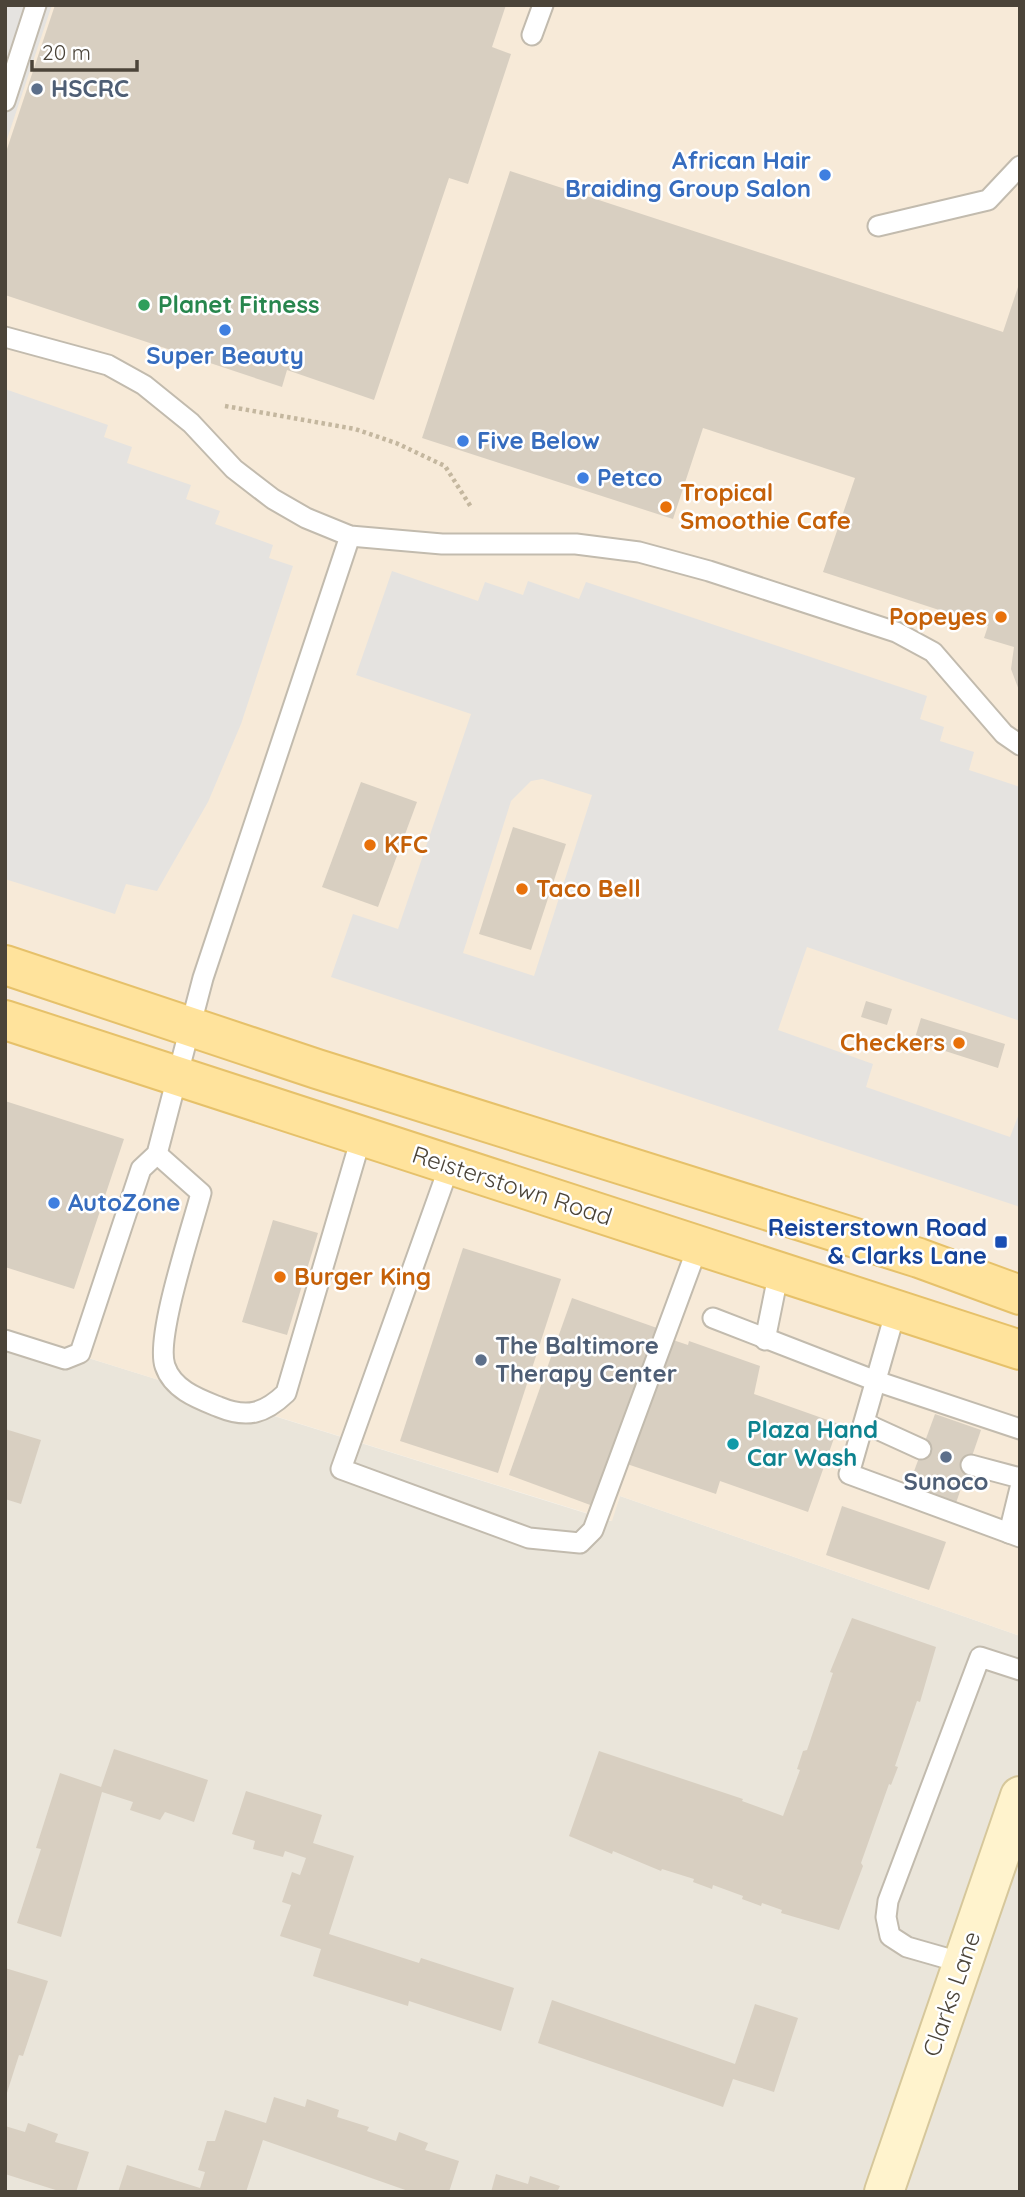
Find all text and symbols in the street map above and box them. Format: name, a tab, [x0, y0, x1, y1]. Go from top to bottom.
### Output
scale bar	[32, 28, 136, 72]
text: 20 m	[42, 39, 91, 65]
place label: HSCRC	[51, 73, 129, 103]
marker: HSCRC	[29, 81, 45, 97]
place label: African Hair Braiding Group Salon	[565, 145, 811, 203]
marker: African Hair Braiding Group Salon	[817, 167, 833, 183]
place label: Planet Fitness	[158, 289, 320, 319]
marker: Planet Fitness	[136, 297, 152, 313]
marker: Super Beauty	[217, 322, 233, 338]
place label: Super Beauty	[146, 340, 304, 370]
place label: Five Below	[477, 425, 600, 455]
marker: Five Below	[455, 433, 471, 449]
place label: Petco	[597, 462, 663, 492]
marker: Petco	[575, 470, 591, 486]
place label: Tropical Smoothie Cafe	[680, 477, 851, 535]
marker: Tropical Smoothie Cafe	[658, 499, 674, 515]
place label: Popeyes	[889, 601, 987, 631]
marker: Popeyes	[993, 609, 1009, 625]
place label: KFC	[384, 829, 428, 859]
marker: KFC	[362, 837, 378, 853]
place label: Taco Bell	[536, 873, 641, 903]
marker: Taco Bell	[514, 881, 530, 897]
place label: Checkers	[840, 1027, 945, 1057]
marker: Checkers	[951, 1035, 967, 1051]
street label: Reisterstown Road	[409, 1139, 616, 1232]
place label: AutoZone	[68, 1187, 181, 1217]
marker: AutoZone	[46, 1195, 62, 1211]
place label: Reisterstown Road & Clarks Lane	[768, 1212, 987, 1270]
marker: Reisterstown Road & Clarks Lane	[993, 1234, 1009, 1250]
place label: Burger King	[294, 1261, 431, 1291]
marker: Burger King	[272, 1269, 288, 1285]
place label: The Baltimore Therapy Center	[495, 1330, 677, 1388]
marker: The Baltimore Therapy Center	[473, 1352, 489, 1368]
place label: Plaza Hand Car Wash	[747, 1414, 878, 1472]
marker: Plaza Hand Car Wash	[725, 1436, 741, 1452]
marker: Sunoco	[938, 1449, 954, 1465]
place label: Sunoco	[903, 1466, 989, 1496]
street label: Clarks Lane	[916, 1927, 986, 2060]

